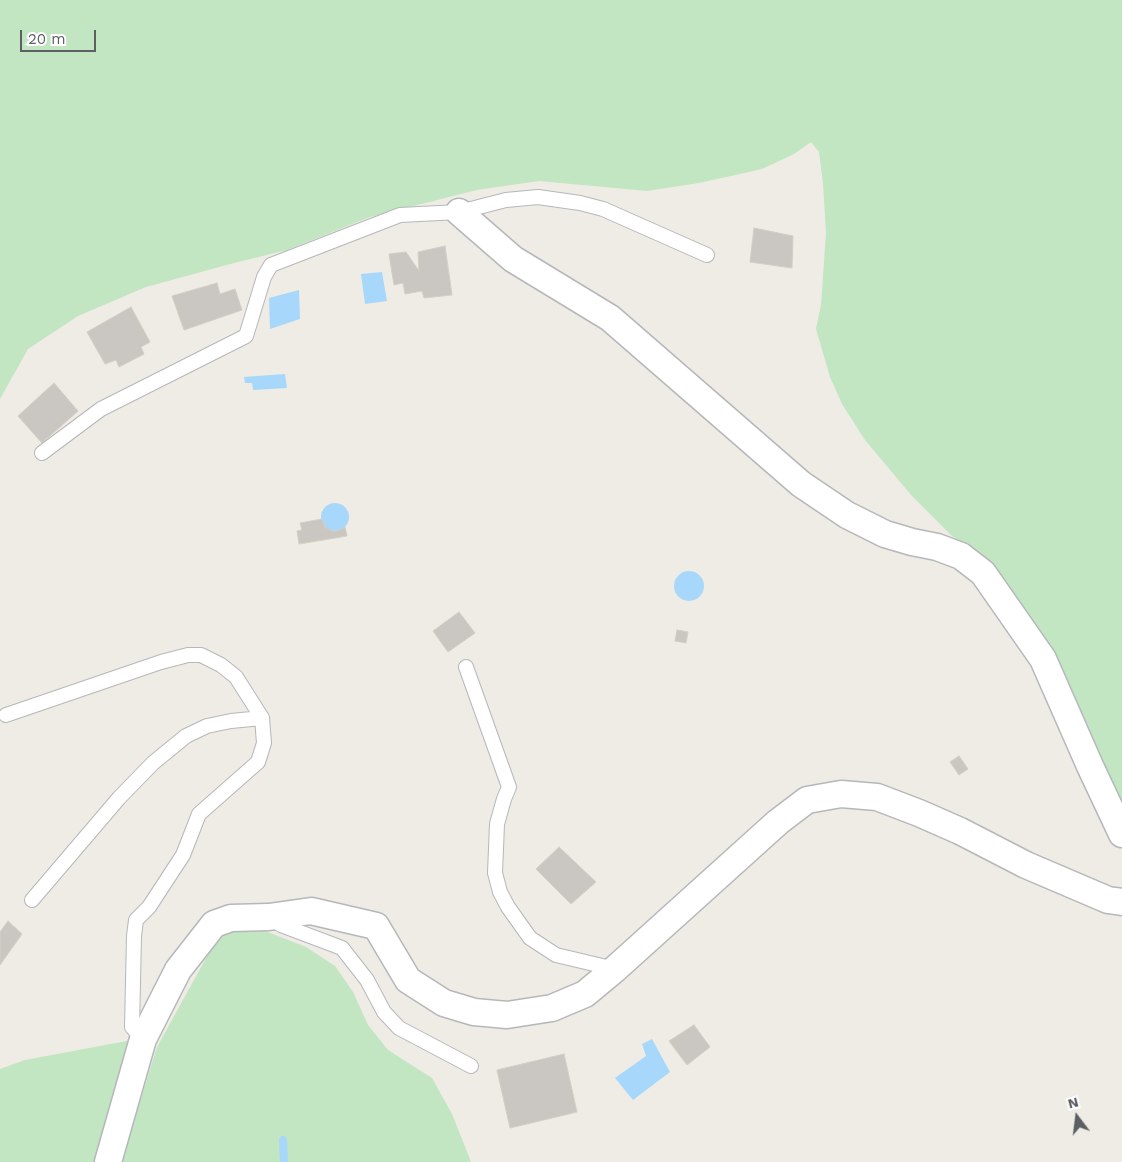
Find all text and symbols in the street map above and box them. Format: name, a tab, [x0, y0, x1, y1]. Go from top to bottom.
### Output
scale bar	[22, 20, 99, 52]
text: 20 m	[28, 30, 66, 48]
north arrow	[1052, 1092, 1102, 1142]
text: N	[1066, 1093, 1080, 1112]

